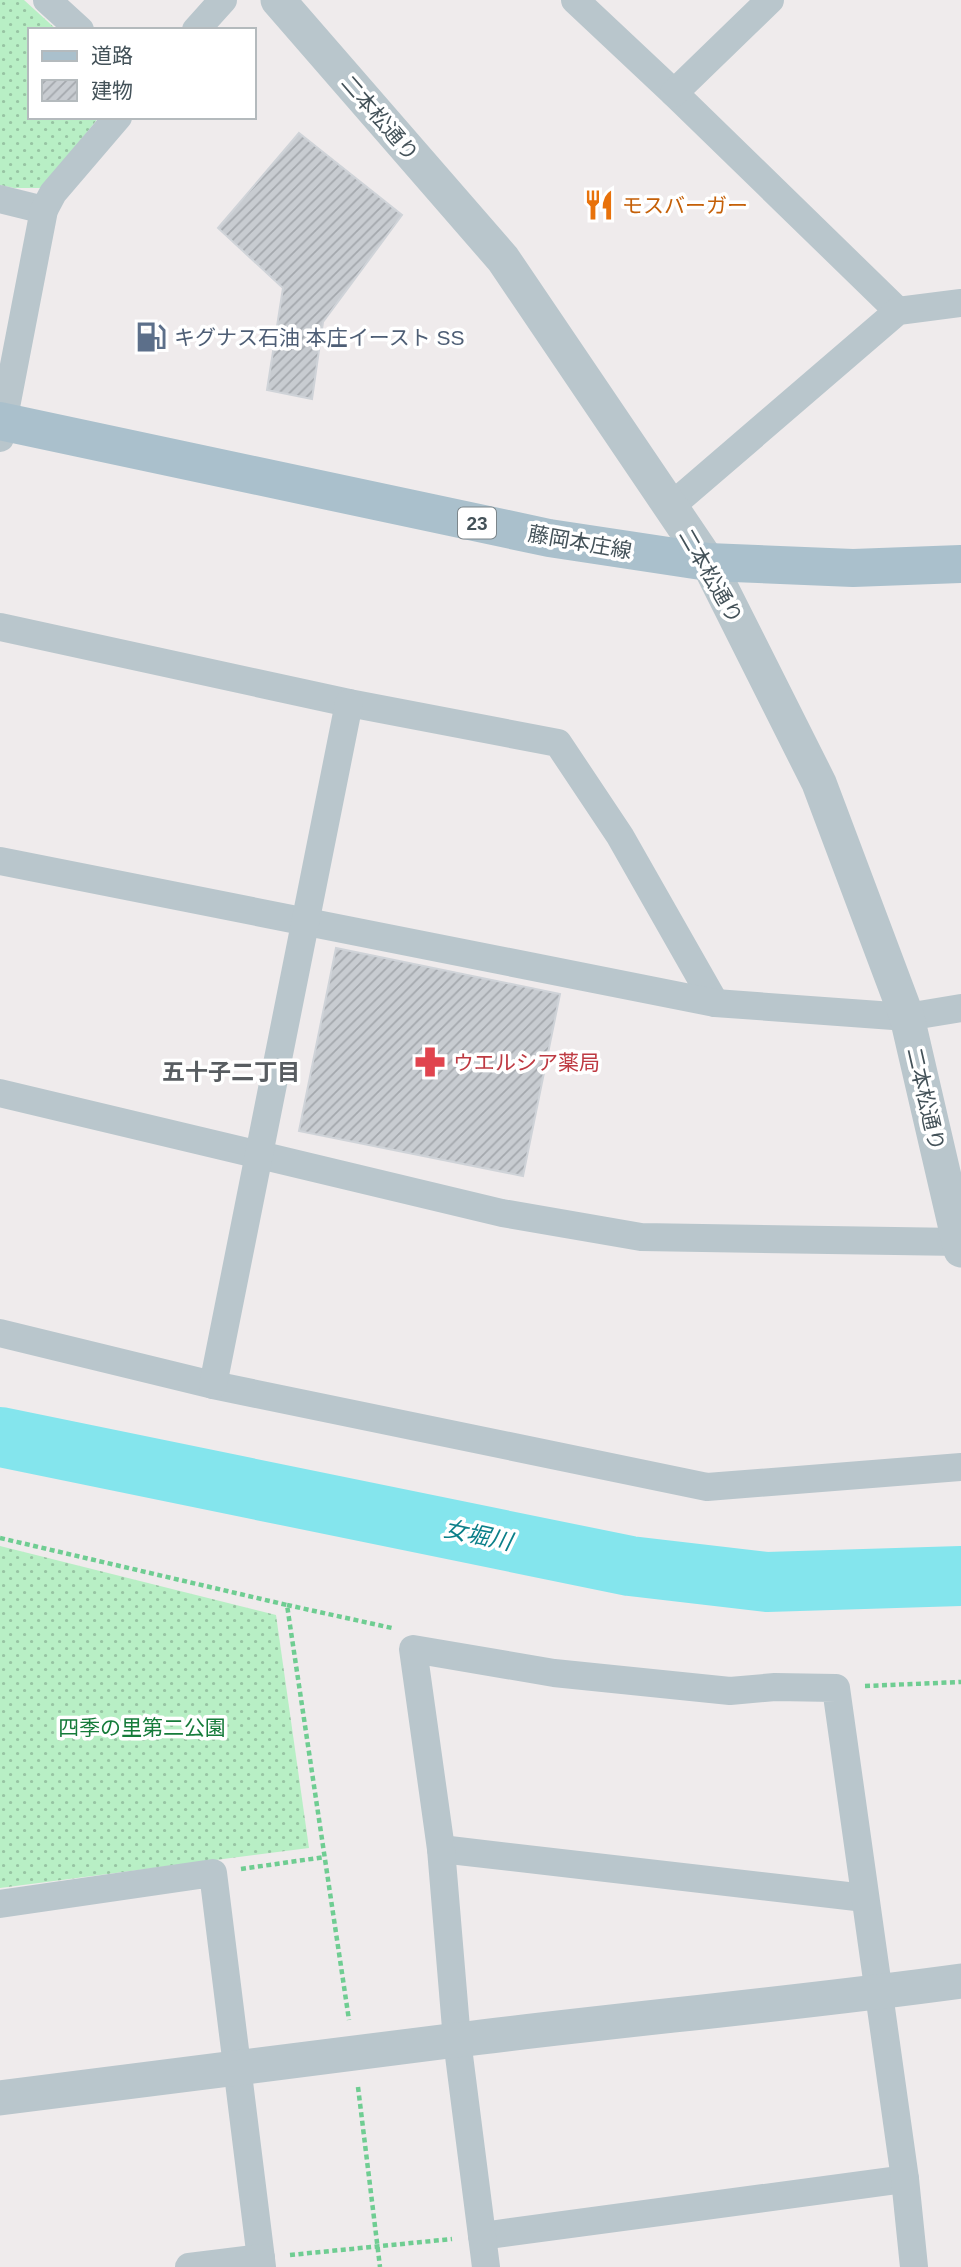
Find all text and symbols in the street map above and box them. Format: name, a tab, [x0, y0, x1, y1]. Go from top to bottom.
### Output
legend	[28, 28, 256, 119]
text: 道路	[91, 44, 133, 67]
street label: 二本松通り	[337, 71, 423, 165]
text: 建物	[91, 79, 133, 102]
restaurant icon: モスバーガー	[582, 188, 616, 222]
place label: モスバーガー	[622, 194, 748, 217]
fuel station icon: キグナス石油 本庄イースト SS	[134, 320, 168, 354]
place label: キグナス石油 本庄イースト SS	[174, 326, 465, 349]
road number: 23	[458, 508, 496, 538]
street label: 藤岡本庄線	[526, 522, 634, 562]
street label: 二本松通り	[675, 525, 747, 627]
pharmacy icon: ウエルシア薬局	[413, 1045, 447, 1079]
street label: 二本松通り	[903, 1045, 949, 1153]
place label: ウエルシア薬局	[453, 1051, 600, 1074]
district label: 五十子二丁目	[162, 1059, 300, 1085]
water label: 女堀川	[442, 1515, 517, 1556]
park label: 四季の里第二公園	[58, 1716, 226, 1739]

